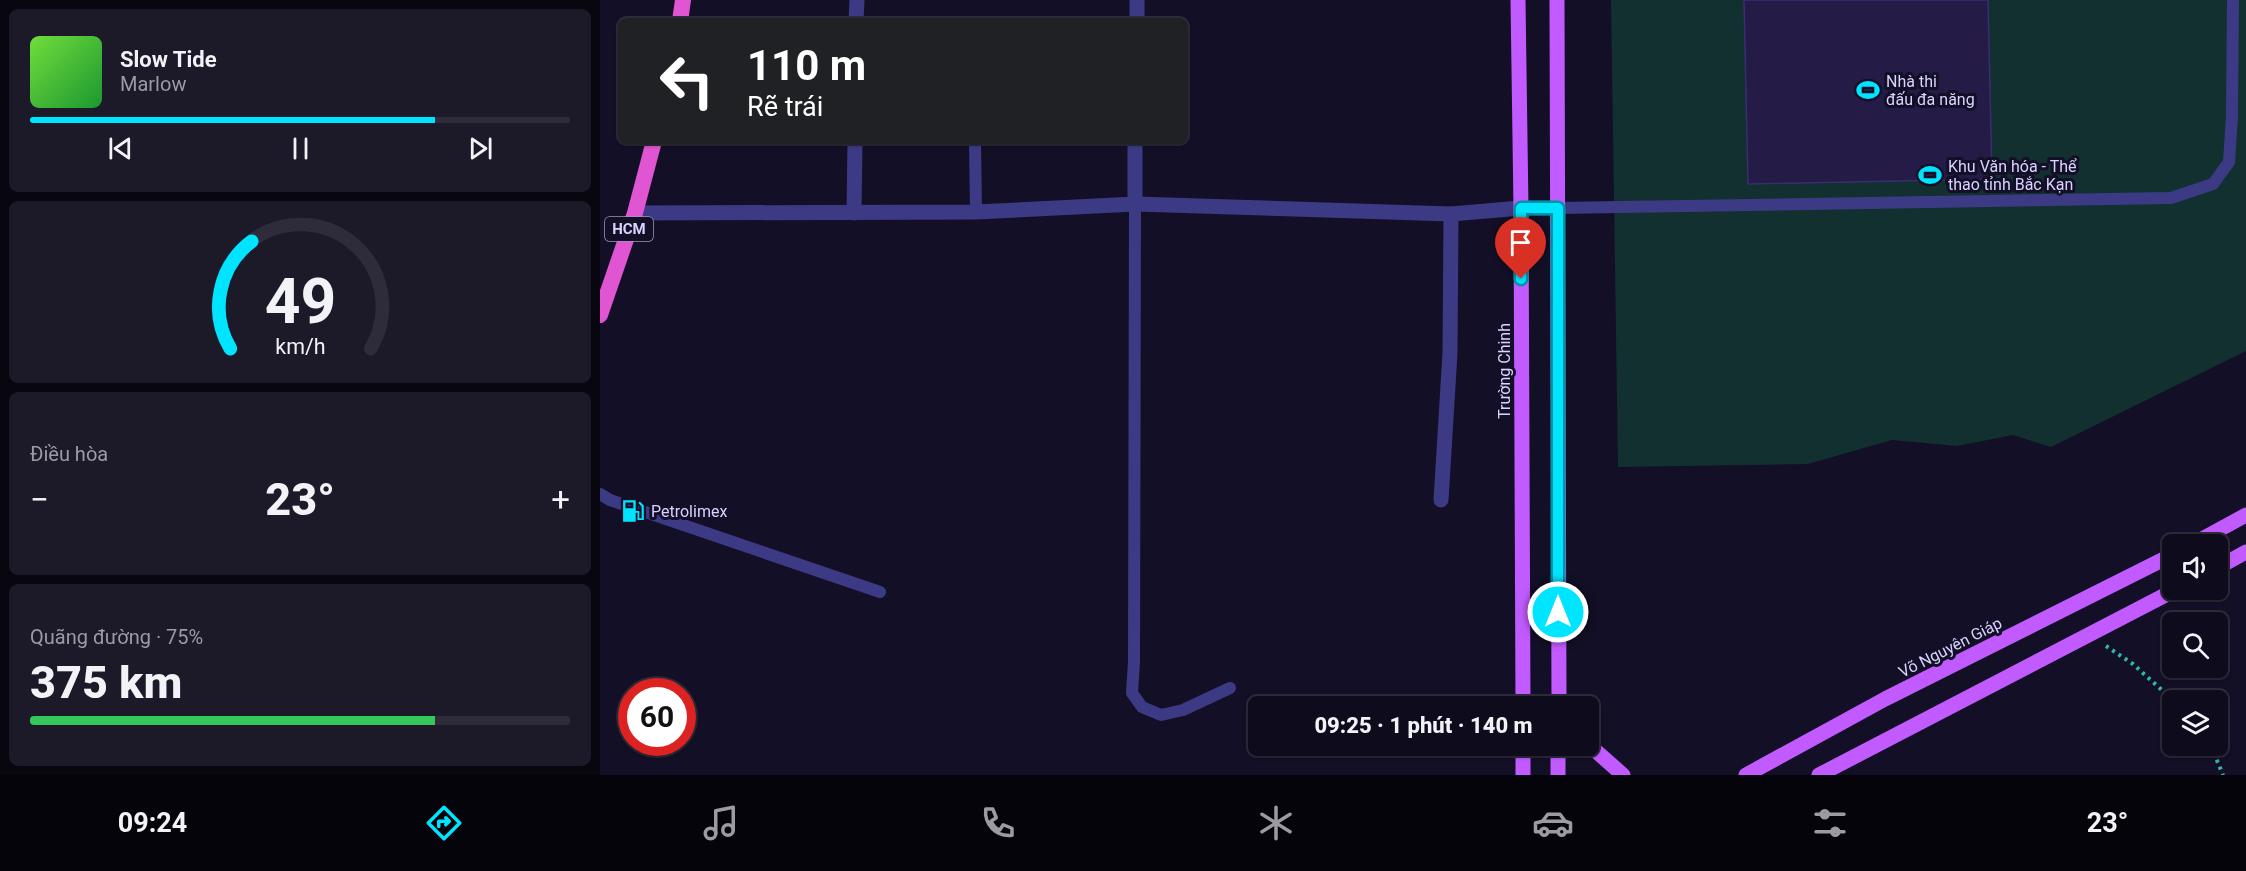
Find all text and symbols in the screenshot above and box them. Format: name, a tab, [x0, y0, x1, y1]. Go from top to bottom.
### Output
text: 110 m	[747, 41, 866, 90]
icon: left	[648, 42, 726, 120]
text: Slow Tide	[120, 47, 217, 72]
text: Marlow	[120, 72, 186, 96]
place label: Nhà thi đấu đa năng	[1886, 72, 1975, 109]
sports icon: Nhà thi đấu đa năng	[1855, 77, 1881, 103]
text: Rẽ trái	[747, 91, 823, 123]
icon: previous	[104, 132, 137, 165]
icon: pause	[284, 132, 317, 165]
icon: next	[464, 132, 497, 165]
place label: Khu Văn hóa - Thể thao tỉnh Bắc Kạn	[1948, 157, 2077, 194]
sports icon: Khu Văn hóa - Thể thao tỉnh Bắc Kạn	[1917, 162, 1943, 188]
road number: HCM	[605, 217, 653, 241]
pin	[1495, 217, 1546, 279]
icon: arrive	[1504, 226, 1537, 259]
text: 49	[264, 265, 336, 338]
street label: Trường Chinh	[1495, 323, 1514, 419]
text: km/h	[275, 334, 325, 359]
text: Điều hòa	[30, 442, 108, 466]
text: 23°	[265, 473, 335, 526]
text: −	[30, 480, 49, 519]
text: +	[551, 480, 570, 519]
fuel station icon: Petrolimex	[620, 498, 646, 524]
place label: Petrolimex	[651, 502, 727, 521]
map controls	[2162, 534, 2228, 756]
button: sound	[2162, 534, 2228, 600]
position arrow	[1526, 580, 1590, 644]
button: search	[2162, 612, 2228, 678]
street label: Võ Nguyên Giáp	[1895, 613, 2005, 682]
text: Quãng đường · 75%	[30, 625, 203, 649]
text: 375 km	[30, 656, 182, 709]
speed limit sign: 60	[618, 678, 696, 756]
button: layers	[2162, 690, 2228, 756]
text: 09:25 · 1 phút · 140 m	[1314, 713, 1533, 738]
icon: directions	[423, 802, 465, 844]
icon: music	[700, 802, 742, 844]
icon: phone	[977, 802, 1019, 844]
icon: climate	[1255, 802, 1297, 844]
icon: car	[1532, 802, 1574, 844]
icon: filters	[1809, 802, 1851, 844]
text: 09:24	[118, 807, 187, 839]
text: 23°	[2087, 807, 2128, 839]

